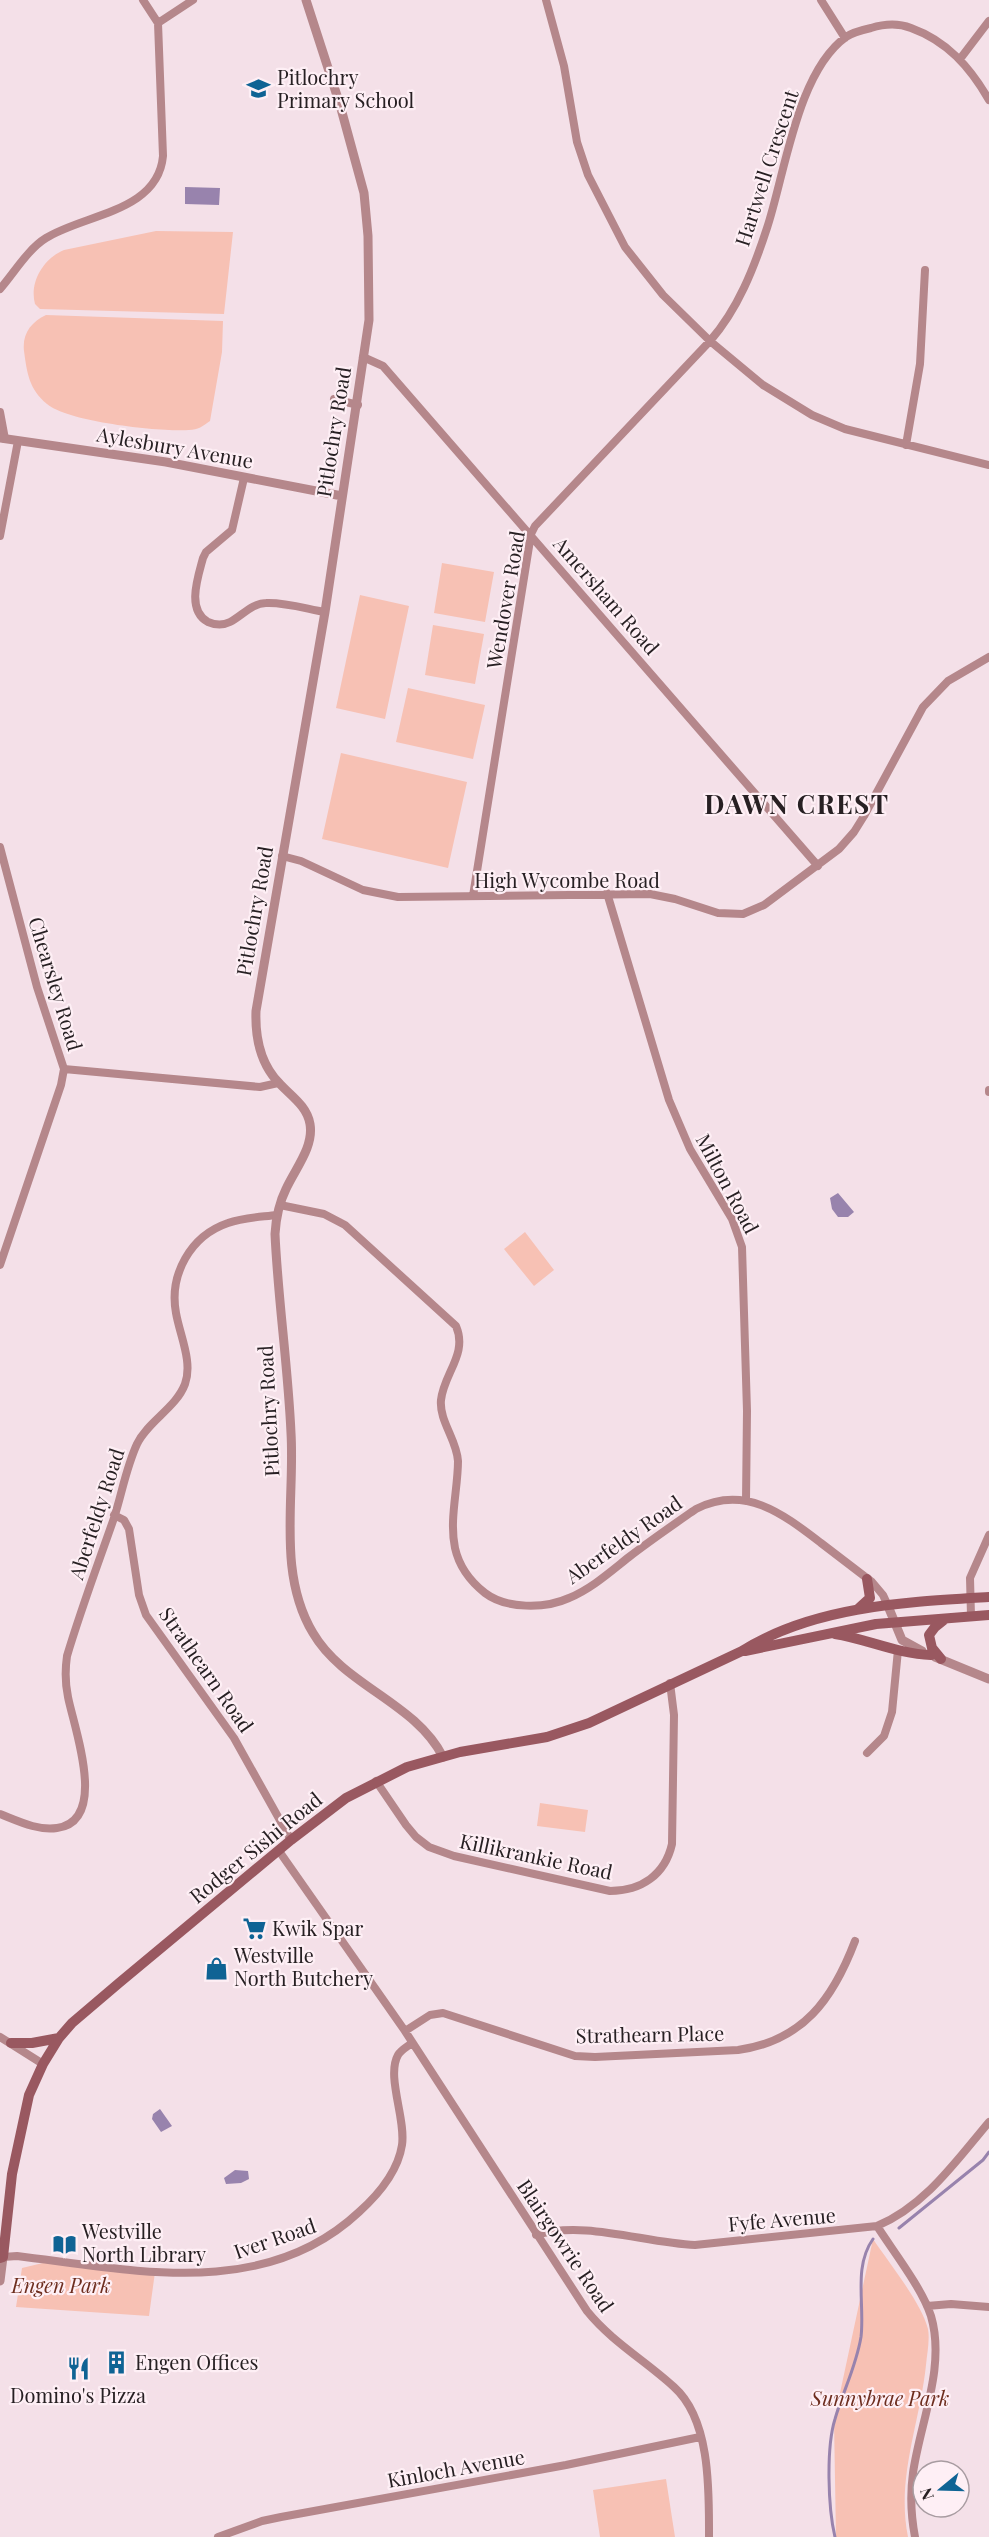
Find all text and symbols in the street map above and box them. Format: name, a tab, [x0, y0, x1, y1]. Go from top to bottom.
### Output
place label: Pitlochry Primary School	[277, 63, 415, 113]
school or university icon: Pitlochry Primary School	[246, 76, 272, 102]
street label: Hartwell Crescent	[728, 85, 804, 249]
street label: Pitlochry Road	[309, 364, 356, 499]
street label: Aylesbury Avenue	[94, 419, 256, 474]
street label: Wendover Road	[479, 528, 530, 672]
street label: Amersham Road	[548, 529, 666, 660]
district label: DAWN CREST	[704, 786, 890, 821]
street label: Pitlochry Road	[229, 843, 278, 978]
street label: High Wycombe Road	[474, 866, 660, 893]
street label: Chearsley Road	[23, 913, 90, 1054]
street label: Milton Road	[691, 1129, 766, 1238]
street label: Pitlochry Road	[251, 1344, 284, 1477]
street label: Aberfeldy Road	[61, 1444, 130, 1584]
street label: Aberfeldy Road	[559, 1488, 687, 1590]
street label: Strathearn Road	[154, 1601, 261, 1737]
street label: Rodger Sishi Road	[183, 1785, 327, 1909]
street label: Killikrankie Road	[457, 1826, 616, 1885]
place label: Kwik Spar	[272, 1914, 363, 1941]
supermarket icon: Kwik Spar	[241, 1916, 267, 1942]
place label: Westville North Butchery	[233, 1941, 373, 1991]
shop icon: Westville North Butchery	[203, 1955, 229, 1981]
street label: Strathearn Place	[575, 2019, 724, 2048]
street label: Blairgowrie Road	[512, 2173, 621, 2317]
street label: Fyfe Avenue	[727, 2200, 837, 2237]
street label: Iver Road	[230, 2211, 320, 2264]
place label: Westville North Library	[81, 2217, 206, 2267]
library icon: Westville North Library	[51, 2231, 77, 2257]
park label: Engen Park	[11, 2271, 110, 2298]
place label: Engen Offices	[135, 2348, 259, 2375]
building icon: Engen Offices	[104, 2350, 130, 2376]
restaurant icon: Domino's Pizza	[65, 2356, 91, 2382]
place label: Domino's Pizza	[10, 2381, 146, 2408]
park label: Sunnybrae Park	[810, 2384, 949, 2411]
street label: Kinloch Avenue	[385, 2442, 527, 2493]
north arrow	[911, 2459, 971, 2519]
text: N	[914, 2485, 938, 2503]

